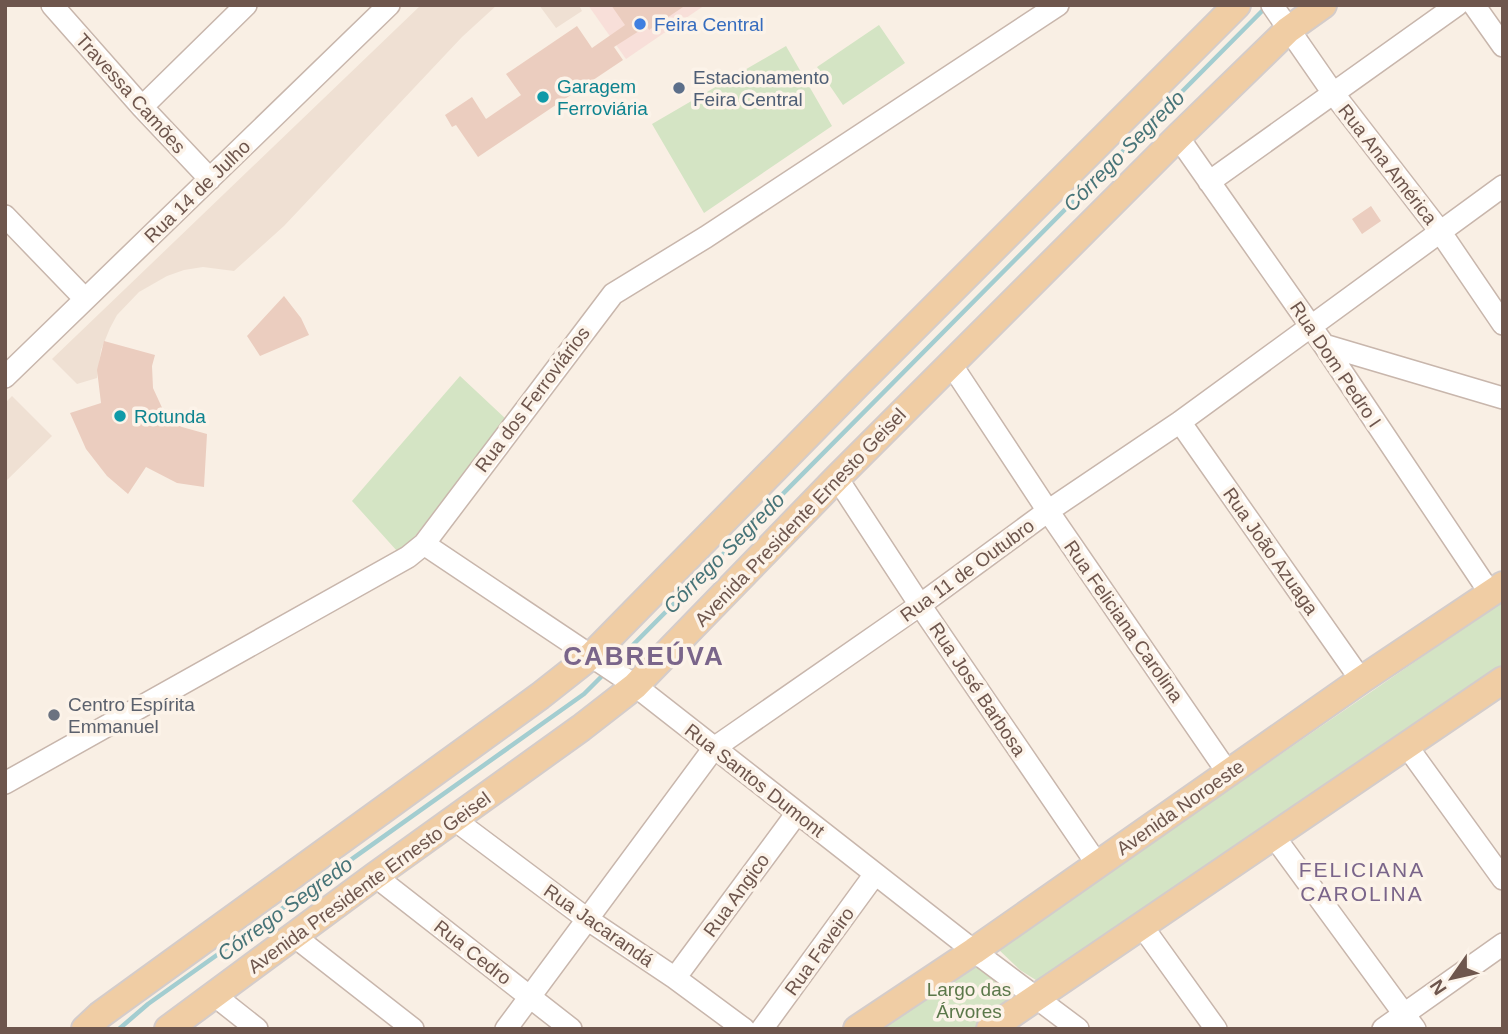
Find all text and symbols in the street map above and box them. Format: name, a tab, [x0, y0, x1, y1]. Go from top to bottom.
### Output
place label: Feira Central	[654, 14, 764, 35]
marker: Feira Central	[632, 16, 648, 32]
street label: Travessa Camões	[71, 29, 190, 157]
place label: Estacionamento Feira Central	[693, 67, 829, 110]
place label: Garagem Ferroviária	[557, 76, 648, 119]
marker: Estacionamento Feira Central	[671, 80, 687, 96]
water label: Córrego Segredo	[1059, 85, 1189, 216]
marker: Garagem Ferroviária	[535, 89, 551, 105]
street label: Rua Ana América	[1334, 100, 1441, 229]
street label: Rua 14 de Julho	[140, 136, 254, 247]
street label: Rua Dom Pedro I	[1286, 298, 1385, 431]
street label: Rua dos Ferroviários	[471, 323, 594, 476]
street label: Avenida Presidente Ernesto Geisel	[691, 404, 910, 631]
place label: Rotunda	[134, 406, 206, 427]
marker: Rotunda	[112, 408, 128, 424]
street label: Rua João Azuaga	[1219, 484, 1322, 619]
water label: Córrego Segredo	[659, 487, 789, 618]
street label: Rua 11 de Outubro	[896, 515, 1038, 626]
street label: Rua Feliciana Carolina	[1060, 537, 1188, 706]
street label: Rua José Barbosa	[925, 619, 1030, 760]
district label: CABREÚVA	[563, 641, 725, 671]
place label: Centro Espírita Emmanuel	[68, 694, 195, 737]
marker: Centro Espírita Emmanuel	[46, 707, 62, 723]
street label: Rua Santos Dumont	[681, 719, 829, 842]
street label: Avenida Noroeste	[1113, 756, 1248, 859]
street label: Avenida Presidente Ernesto Geisel	[244, 787, 495, 977]
street label: Rua Angico	[699, 850, 773, 941]
water label: Córrego Segredo	[213, 852, 357, 965]
district label: FELICIANA CAROLINA	[1299, 858, 1425, 905]
street label: Rua Jacarandá	[540, 880, 658, 971]
street label: Rua Faveiro	[780, 903, 858, 999]
street label: Rua Cedro	[430, 916, 515, 989]
north arrow	[1417, 943, 1487, 1013]
text: N	[1426, 976, 1451, 999]
park label: Largo das Árvores	[927, 979, 1011, 1022]

